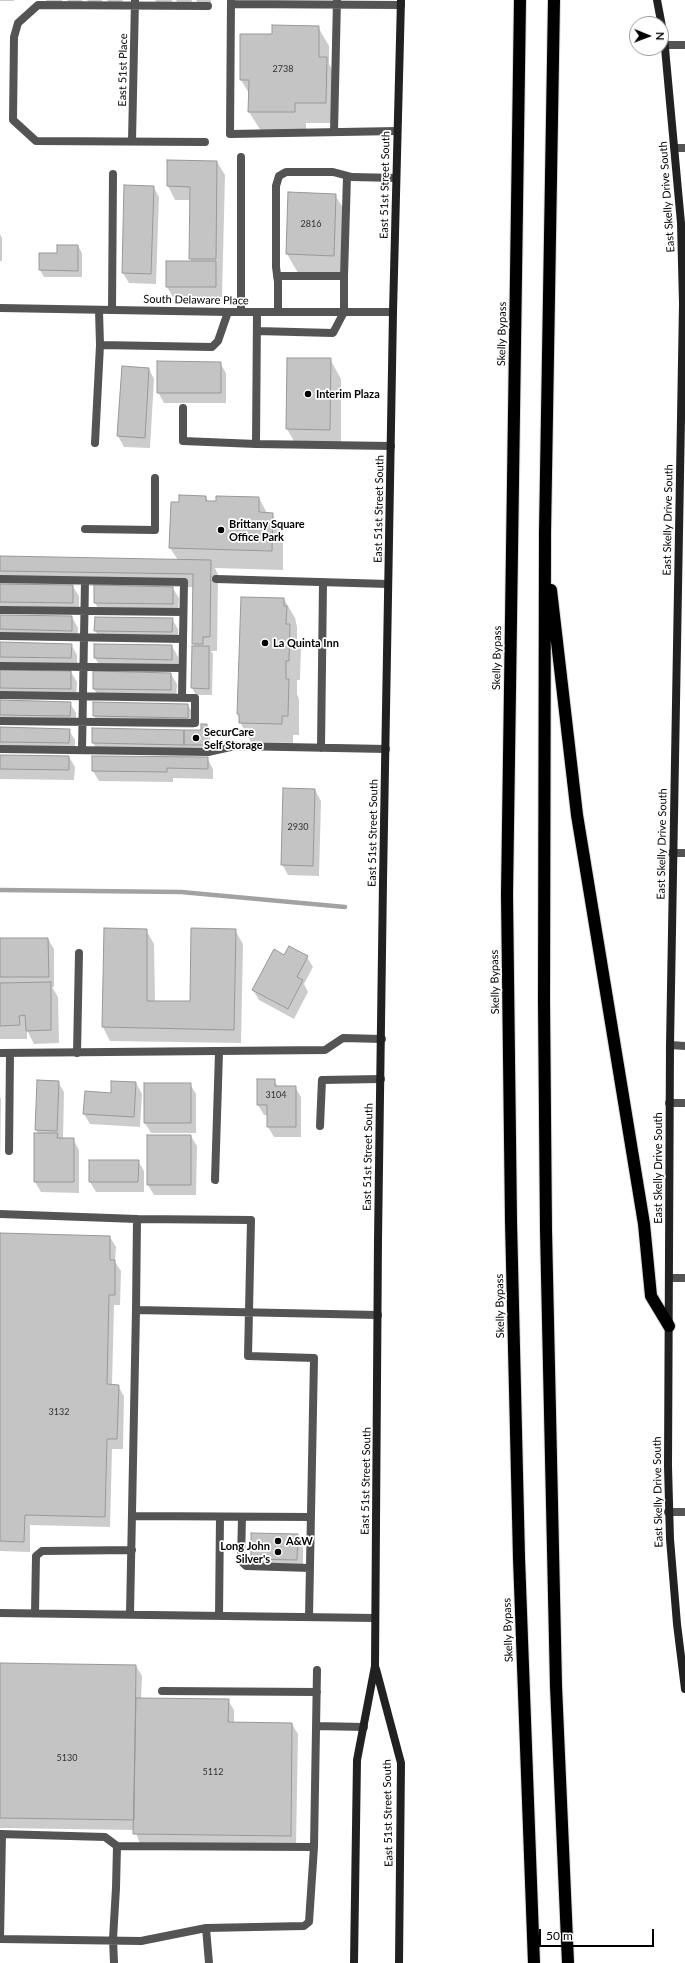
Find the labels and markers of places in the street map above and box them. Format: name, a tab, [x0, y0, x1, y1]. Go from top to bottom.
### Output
place label: Interim Plaza	[316, 387, 380, 401]
marker: Interim Plaza	[303, 389, 313, 399]
place label: Brittany Square Office Park	[229, 517, 305, 543]
marker: Brittany Square Office Park	[216, 525, 226, 535]
place label: La Quinta Inn	[273, 636, 339, 650]
marker: La Quinta Inn	[260, 638, 270, 648]
place label: SecurCare Self Storage	[204, 725, 263, 751]
marker: SecurCare Self Storage	[191, 733, 201, 743]
place label: A&W	[286, 1534, 313, 1548]
marker: A&W	[273, 1536, 283, 1546]
place label: Long John Silver's	[220, 1539, 270, 1565]
marker: Long John Silver's	[273, 1547, 283, 1557]

